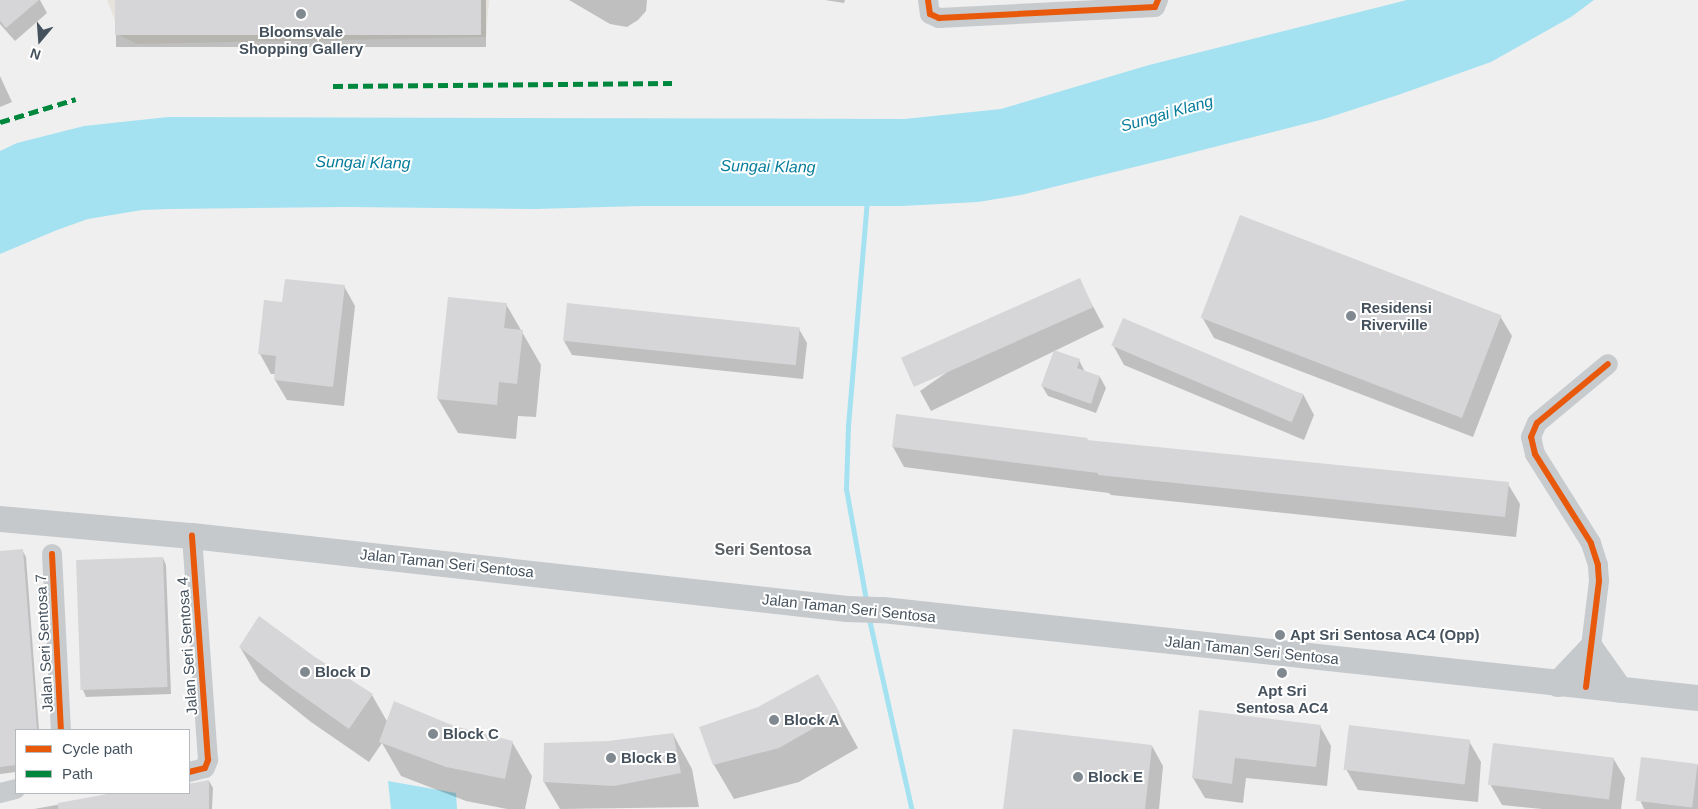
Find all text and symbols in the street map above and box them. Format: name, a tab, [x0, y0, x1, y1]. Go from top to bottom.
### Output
marker: Bloomsvale Shopping Gallery	[295, 8, 307, 20]
north arrow	[15, 15, 65, 65]
place label: Bloomsvale Shopping Gallery	[239, 22, 363, 57]
text: N	[28, 45, 43, 63]
water label: Sungai Klang	[1119, 92, 1215, 136]
water label: Sungai Klang	[315, 153, 411, 173]
water label: Sungai Klang	[720, 157, 816, 177]
place label: Residensi Riverville	[1361, 298, 1432, 333]
marker: Residensi Riverville	[1345, 310, 1357, 322]
district label: Seri Sentosa	[715, 540, 811, 560]
street label: Jalan Taman Seri Sentosa	[359, 545, 535, 581]
street label: Jalan Seri Sentosa 7	[31, 573, 57, 713]
street label: Jalan Seri Sentosa 4	[173, 576, 201, 716]
street label: Jalan Taman Seri Sentosa	[761, 590, 937, 626]
place label: Apt Sri Sentosa AC4 (Opp)	[1290, 626, 1480, 644]
marker: Apt Sri Sentosa AC4 (Opp)	[1274, 629, 1286, 641]
street label: Jalan Taman Seri Sentosa	[1164, 632, 1340, 668]
place label: Block D	[315, 663, 371, 681]
marker: Block D	[299, 666, 311, 678]
marker: Apt Sri Sentosa AC4	[1276, 667, 1288, 679]
place label: Apt Sri Sentosa AC4	[1236, 681, 1328, 716]
place label: Block A	[784, 711, 840, 729]
marker: Block A	[768, 714, 780, 726]
place label: Block C	[443, 725, 499, 743]
marker: Block C	[427, 728, 439, 740]
legend	[15, 729, 190, 794]
text: Cycle path	[62, 740, 133, 757]
place label: Block B	[621, 749, 677, 767]
marker: Block B	[605, 752, 617, 764]
text: Path	[62, 765, 93, 782]
place label: Block E	[1088, 768, 1143, 786]
marker: Block E	[1072, 771, 1084, 783]

